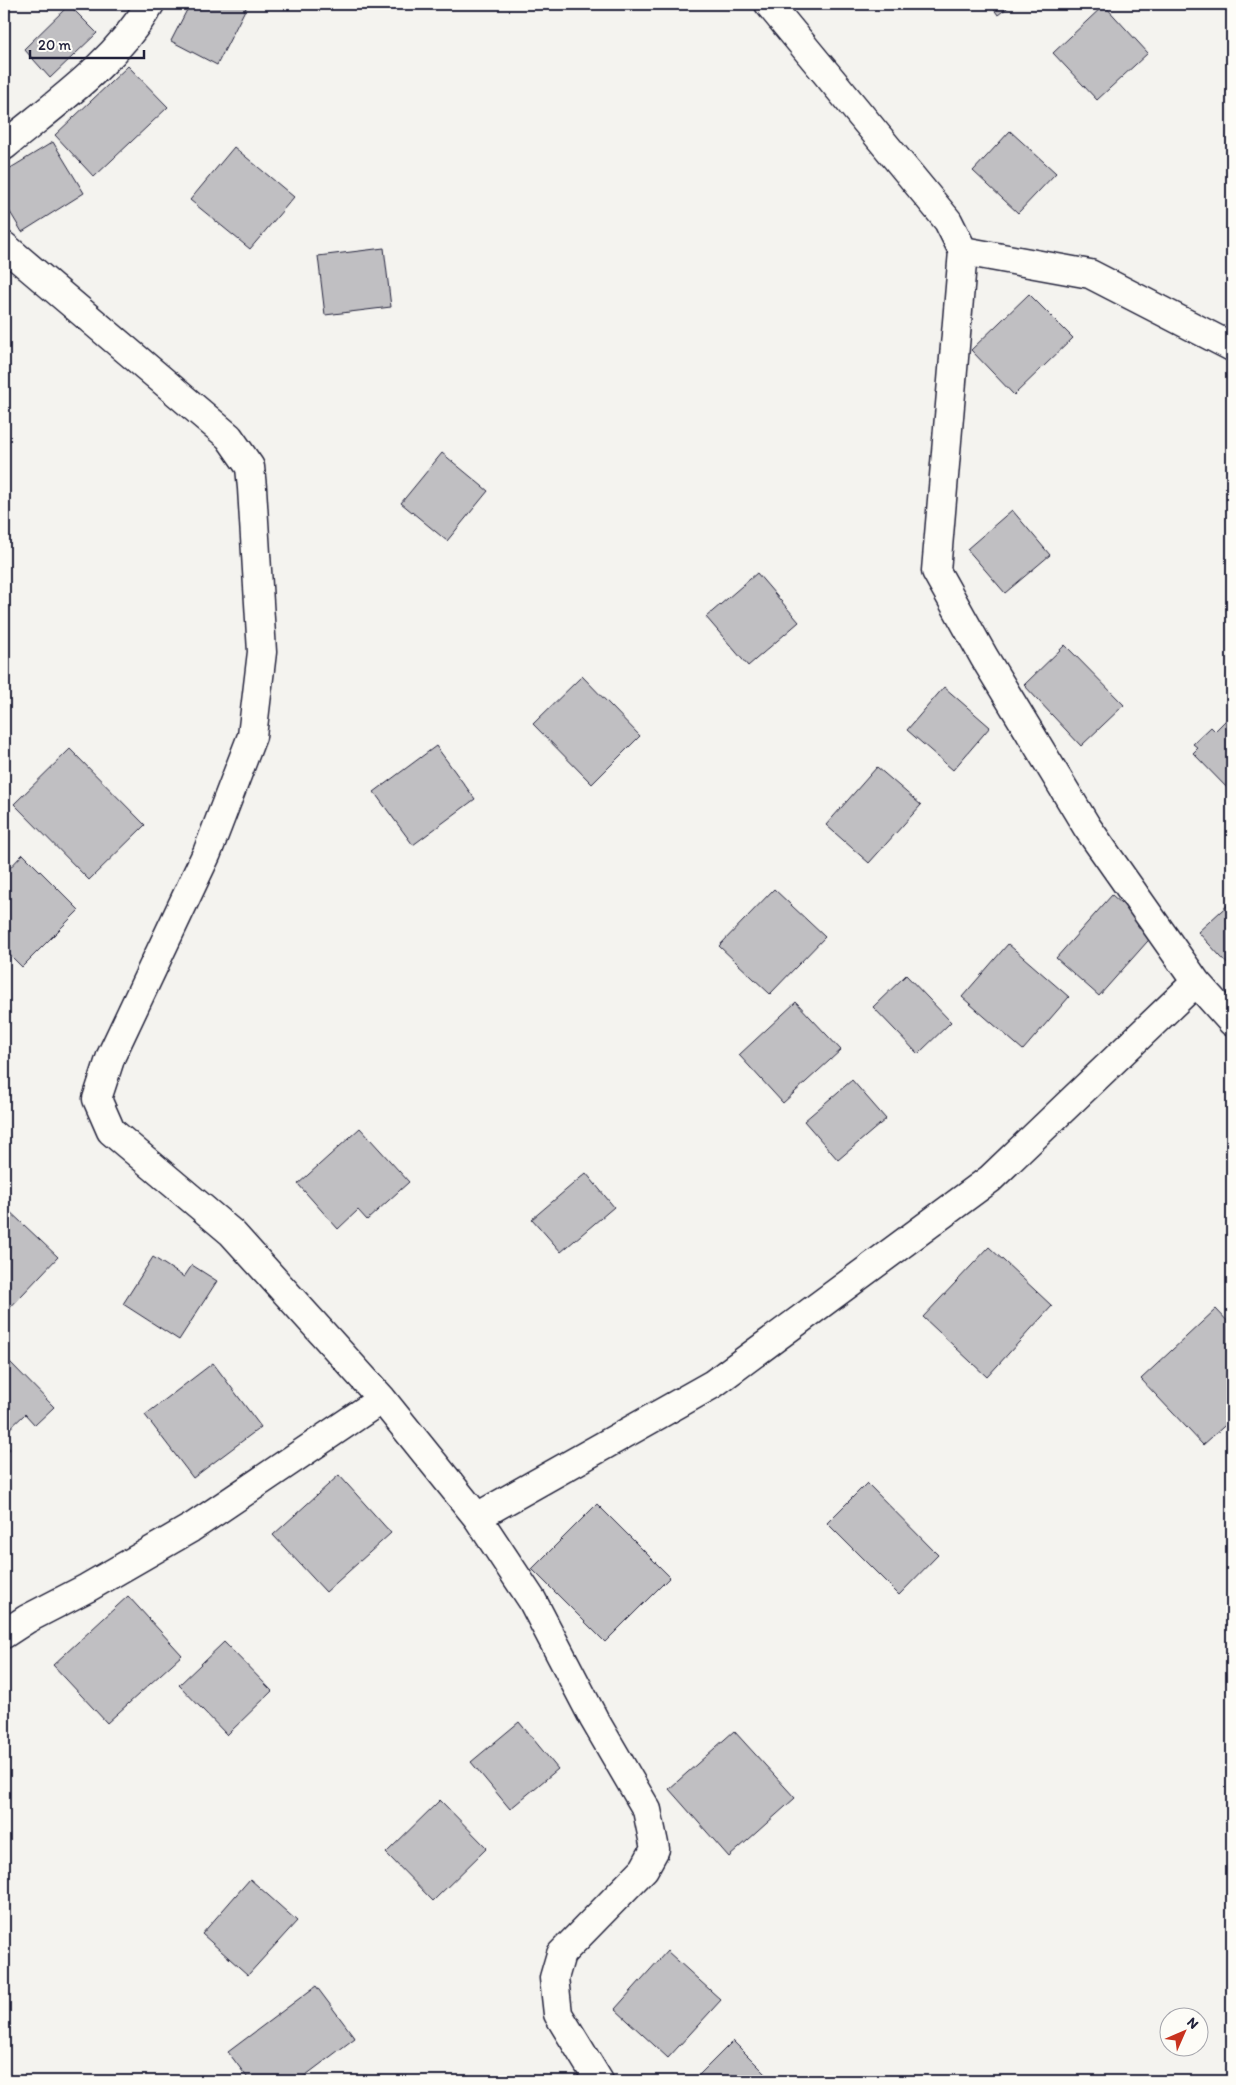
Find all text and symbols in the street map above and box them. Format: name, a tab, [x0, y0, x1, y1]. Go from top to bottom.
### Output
scale bar	[30, 28, 144, 60]
text: 20 m	[38, 36, 72, 54]
north arrow	[1158, 2008, 1208, 2058]
text: N	[1183, 2014, 1202, 2033]

